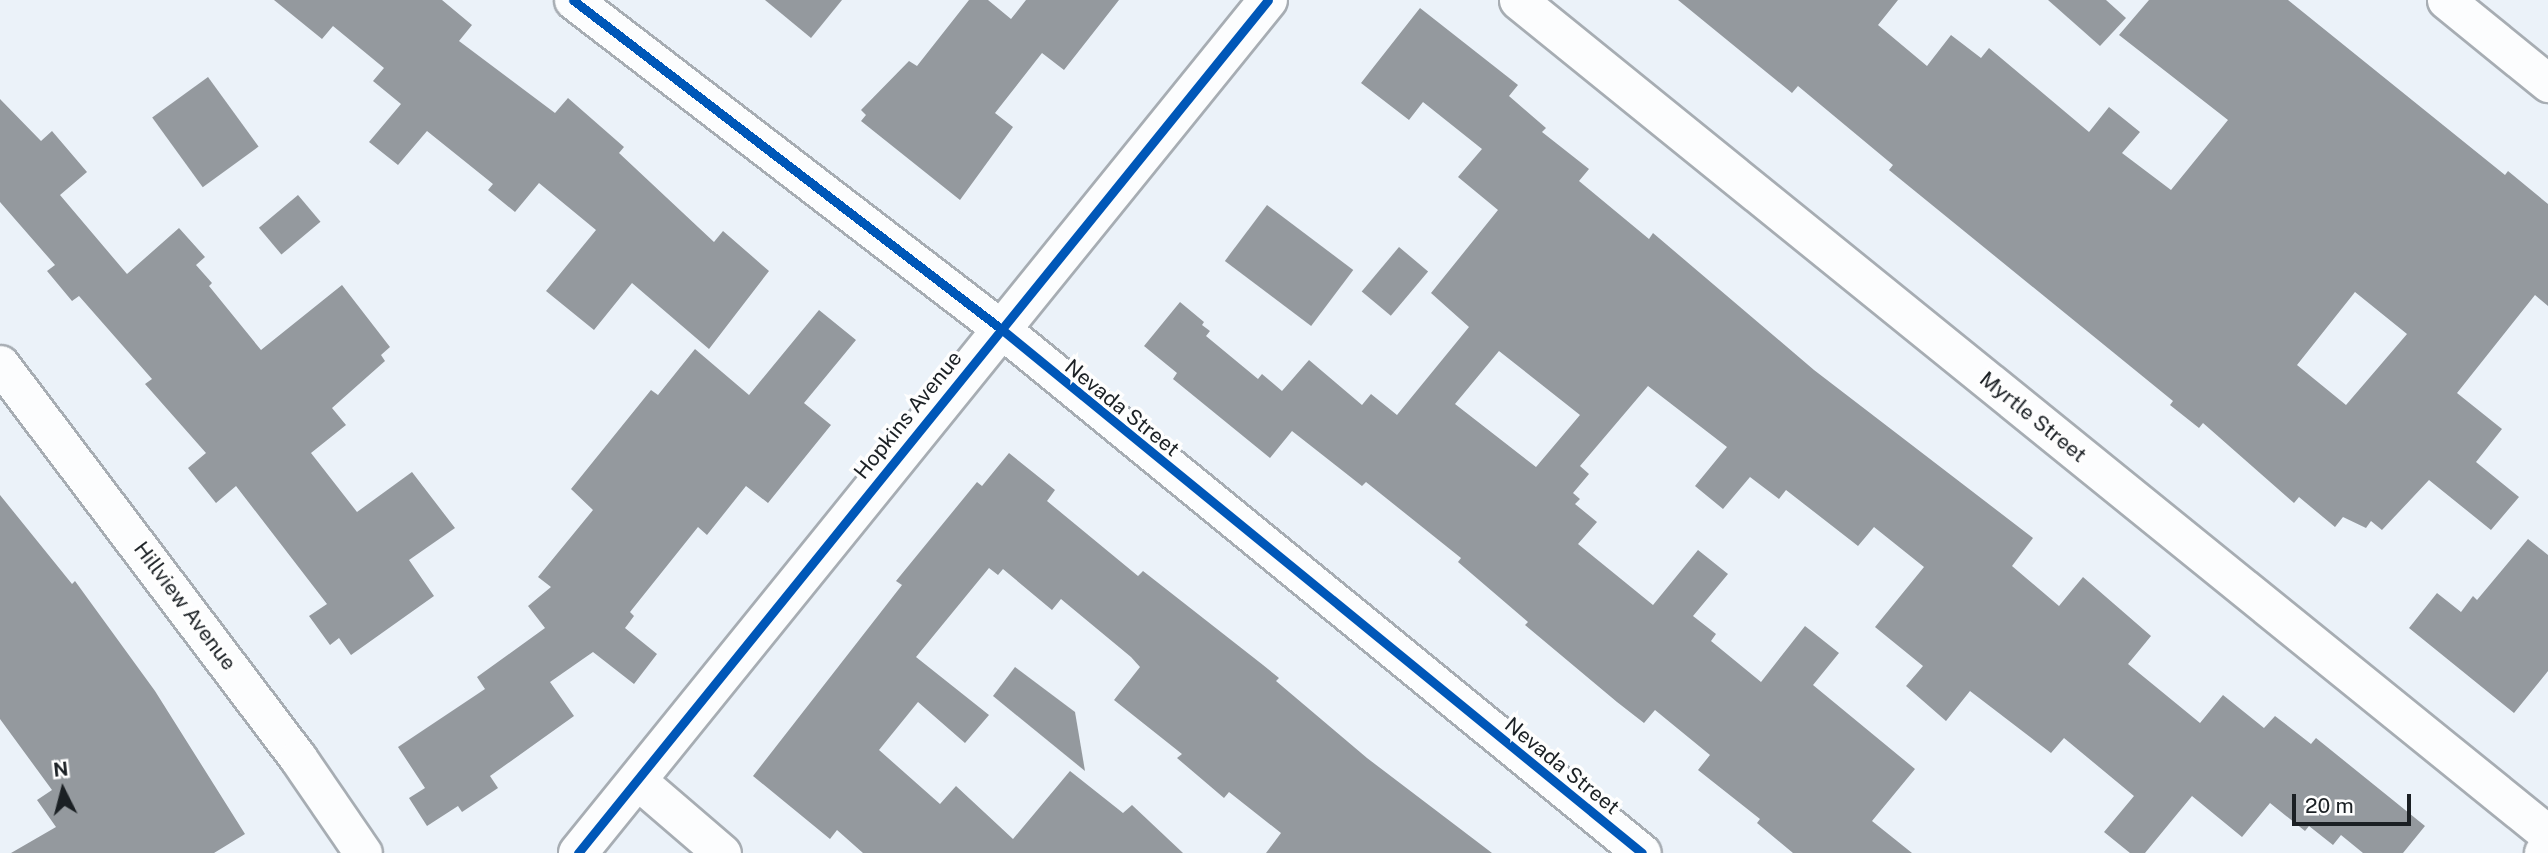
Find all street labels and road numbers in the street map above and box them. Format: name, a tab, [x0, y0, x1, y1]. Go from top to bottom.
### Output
street label: Hopkins Avenue	[849, 346, 967, 484]
street label: Nevada Street	[1060, 354, 1184, 462]
street label: Myrtle Street	[1975, 366, 2091, 468]
street label: Hillview Avenue	[128, 537, 242, 675]
street label: Nevada Street	[1500, 712, 1624, 820]

